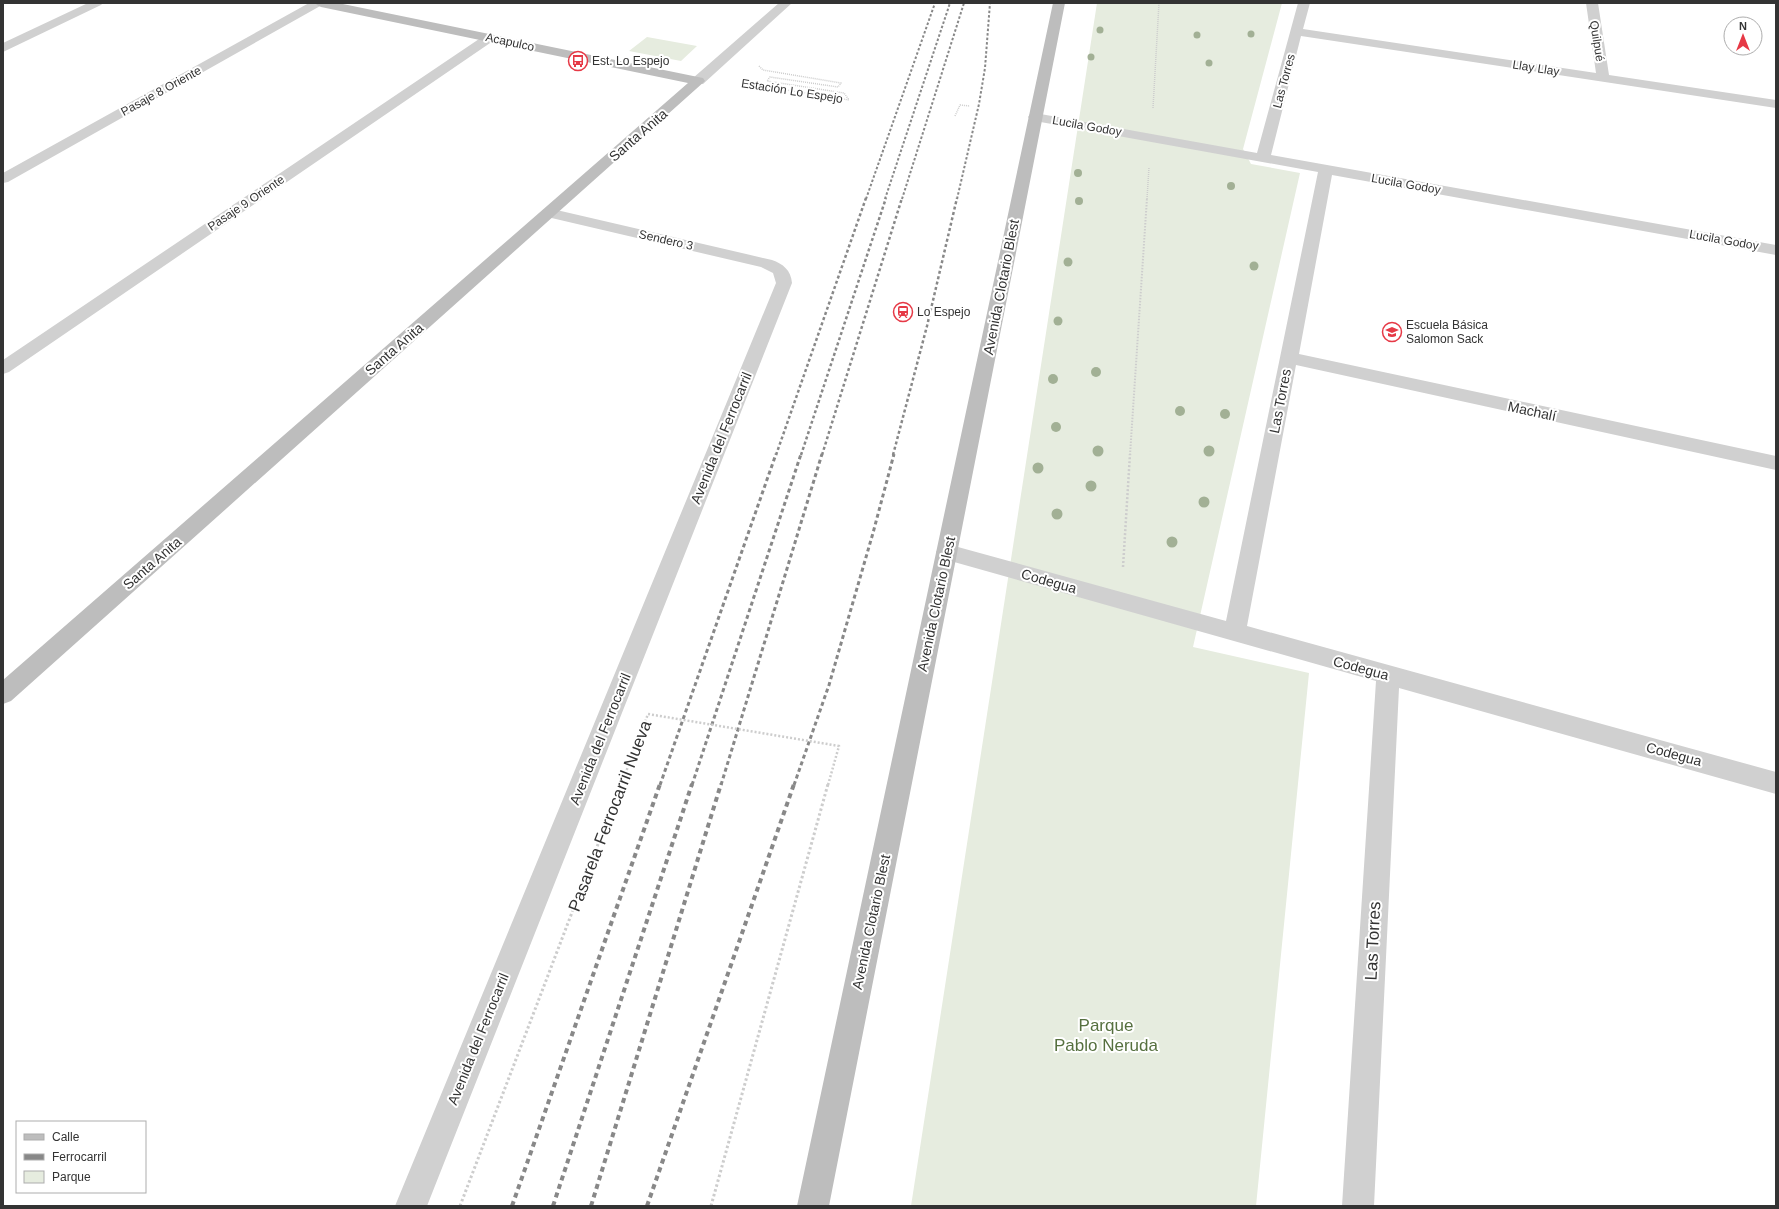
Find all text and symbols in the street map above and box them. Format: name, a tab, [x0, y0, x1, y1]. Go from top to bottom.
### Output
north arrow	[1723, 16, 1763, 56]
street label: Quilpué	[1587, 19, 1607, 63]
text: N	[1739, 20, 1747, 32]
street label: Acapulco	[484, 30, 536, 54]
bus stop icon: Est. Lo Espejo	[567, 50, 589, 72]
street label: Las Torres	[1270, 52, 1298, 110]
place label: Est. Lo Espejo	[592, 54, 670, 68]
street label: Llay Llay	[1512, 57, 1560, 79]
street label: Pasaje 8 Oriente	[119, 63, 204, 119]
street label: Estación Lo Espejo	[740, 76, 844, 106]
street label: Santa Anita	[606, 105, 670, 165]
street label: Lucila Godoy	[1051, 113, 1123, 139]
street label: Lucila Godoy	[1370, 171, 1442, 197]
street label: Pasaje 9 Oriente	[205, 172, 287, 234]
street label: Avenida Clotario Blest	[980, 218, 1022, 356]
street label: Sendero 3	[637, 227, 695, 253]
street label: Lucila Godoy	[1688, 227, 1760, 253]
station icon: Lo Espejo	[892, 301, 914, 323]
place label: Lo Espejo	[917, 305, 971, 319]
place label: Escuela Básica Salomon Sack	[1406, 318, 1488, 346]
street label: Santa Anita	[362, 319, 426, 379]
school or university icon: Escuela Básica Salomon Sack	[1381, 321, 1403, 343]
street label: Las Torres	[1266, 368, 1294, 434]
street label: Avenida del Ferrocarril	[687, 370, 755, 506]
street label: Machalí	[1506, 398, 1558, 424]
street label: Santa Anita	[120, 533, 184, 593]
street label: Avenida Clotario Blest	[914, 535, 958, 673]
street label: Codegua	[1019, 565, 1079, 597]
street label: Codegua	[1331, 653, 1391, 683]
street label: Avenida del Ferrocarril	[566, 671, 634, 807]
street label: Pasarela Ferrocarril Nueva	[565, 717, 655, 914]
street label: Codegua	[1644, 739, 1704, 769]
street label: Avenida Clotario Blest	[849, 853, 893, 991]
street label: Las Torres	[1361, 901, 1385, 981]
street label: Avenida del Ferrocarril	[444, 971, 512, 1107]
park label: Parque Pablo Neruda	[1054, 1016, 1159, 1055]
legend	[16, 1121, 146, 1193]
text: Calle	[52, 1130, 80, 1144]
text: Ferrocarril	[52, 1150, 107, 1164]
text: Parque	[52, 1170, 91, 1184]

